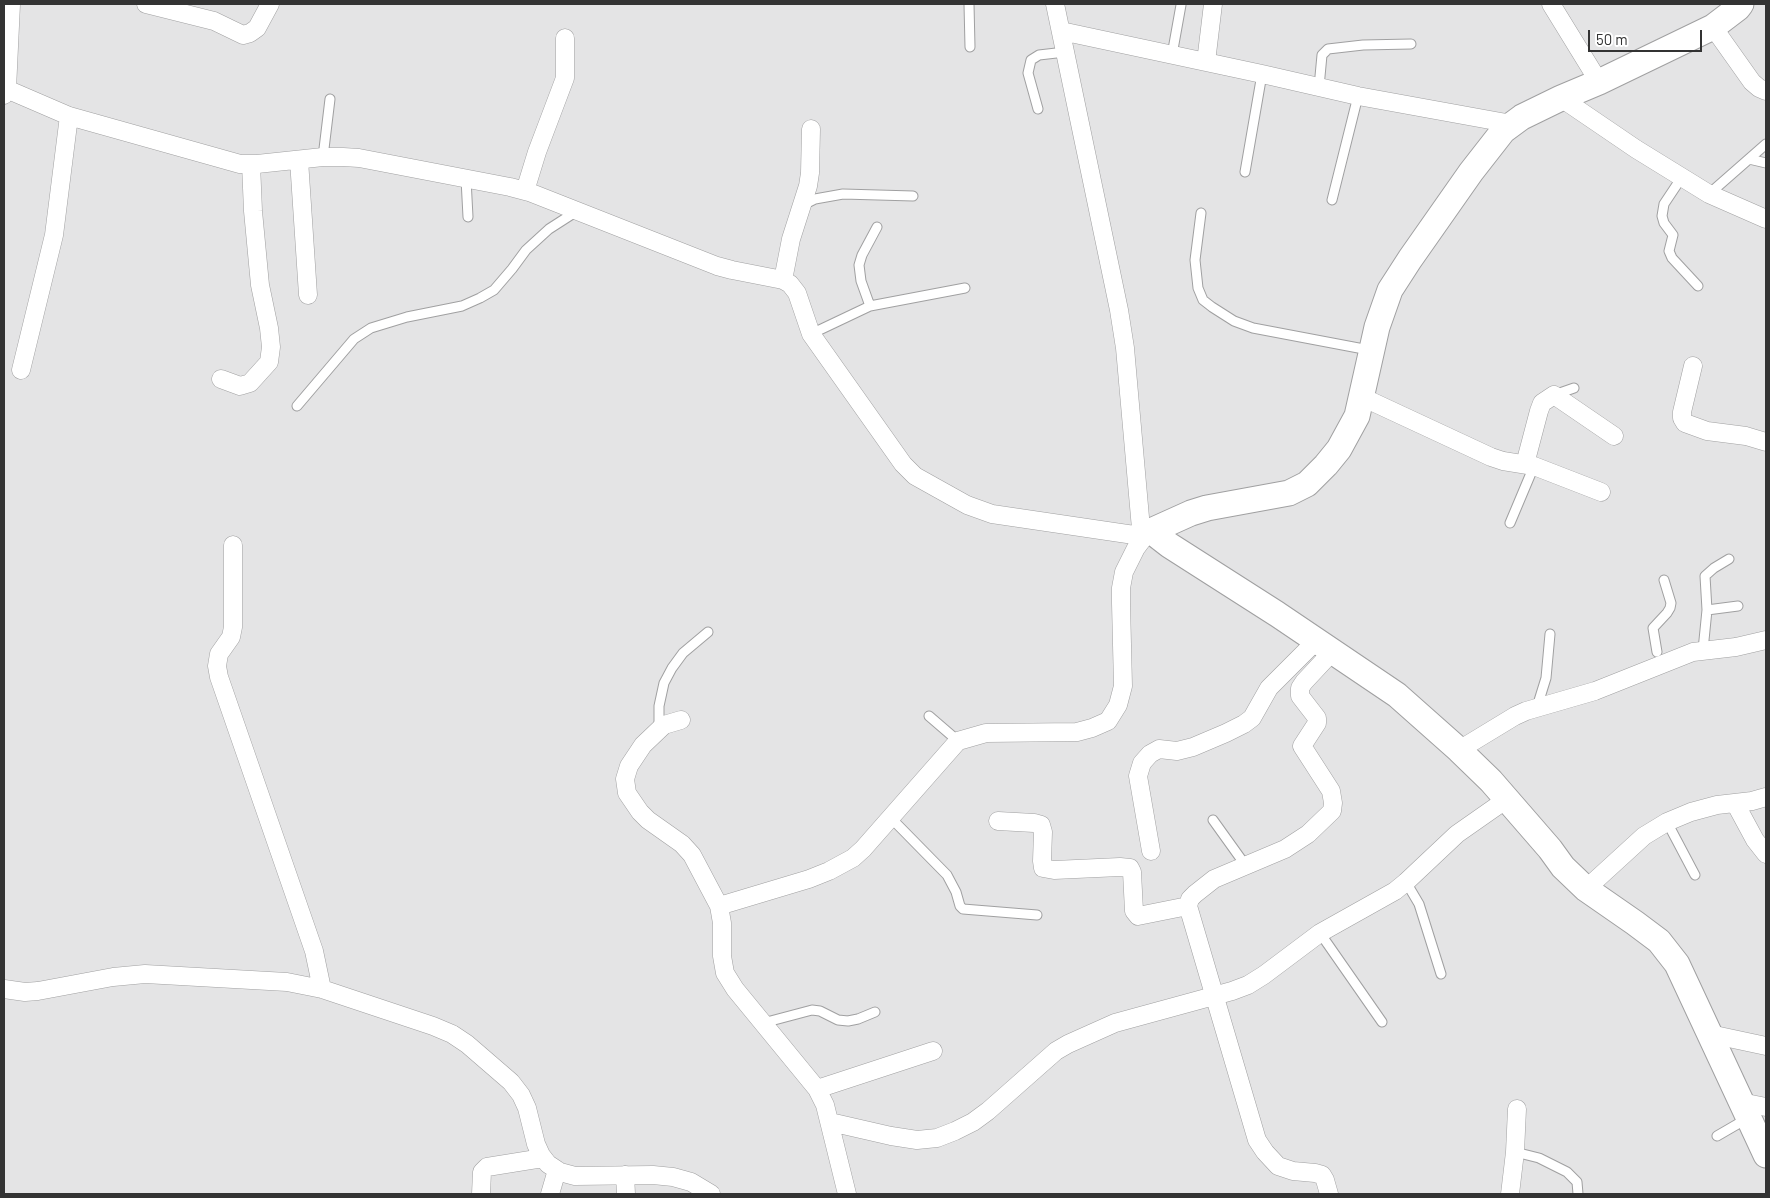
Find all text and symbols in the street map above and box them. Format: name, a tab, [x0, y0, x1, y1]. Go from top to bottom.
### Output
scale bar	[1590, 20, 1704, 52]
text: 50 m	[1596, 30, 1628, 48]

